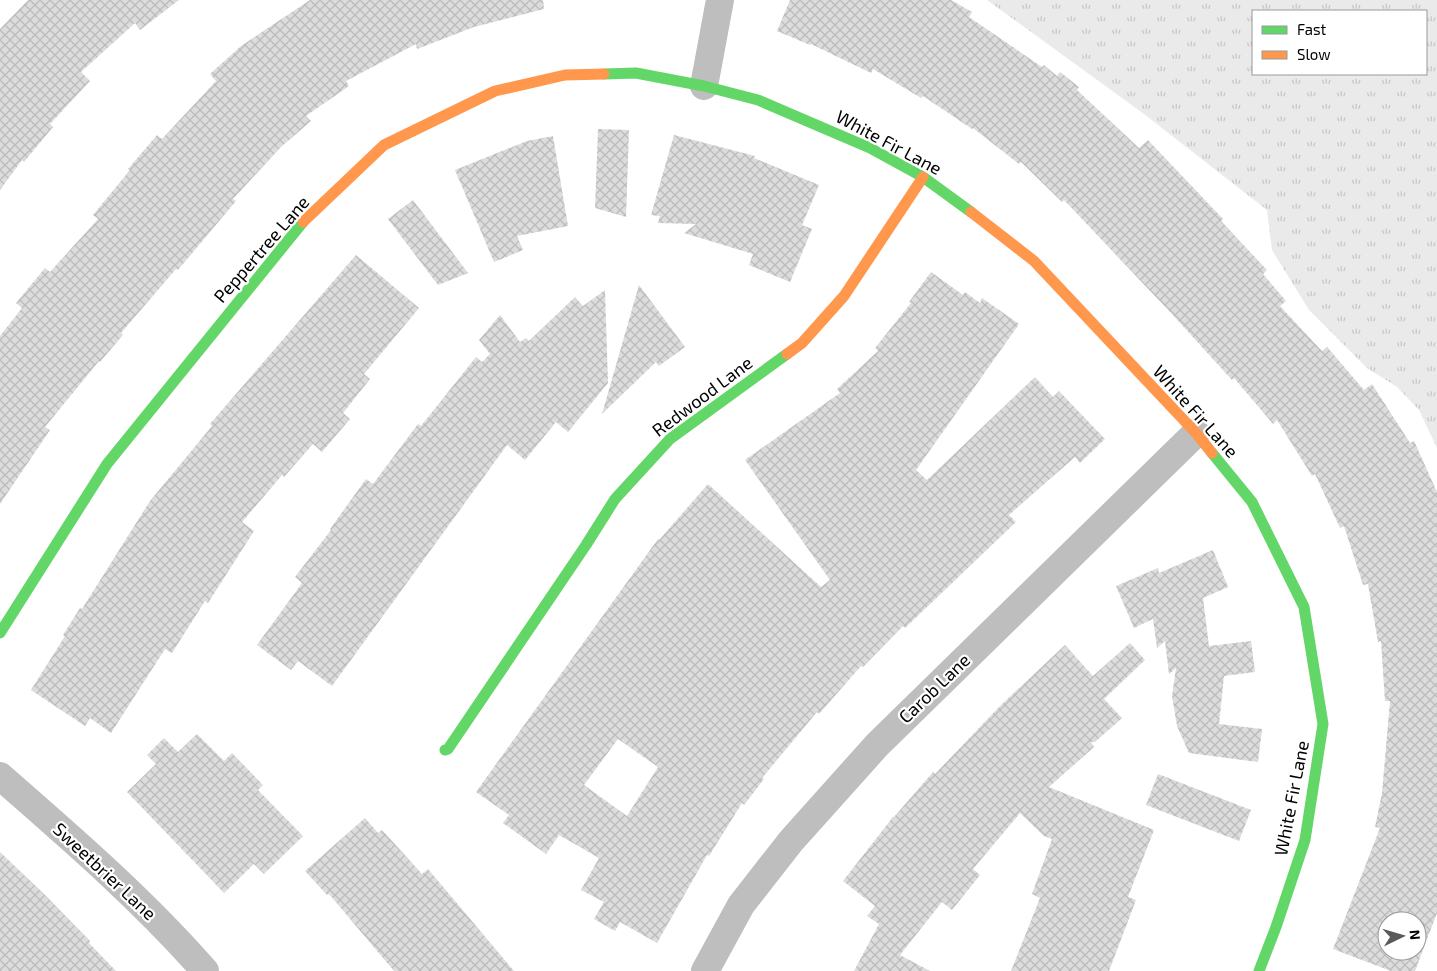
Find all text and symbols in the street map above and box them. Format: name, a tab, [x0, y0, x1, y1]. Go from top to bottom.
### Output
legend	[1252, 10, 1427, 75]
text: Fast	[1297, 20, 1327, 38]
text: Slow	[1297, 45, 1331, 63]
street label: White Fir Lane	[832, 105, 946, 179]
street label: Peppertree Lane	[209, 191, 313, 307]
street label: Redwood Lane	[648, 351, 756, 441]
street label: White Fir Lane	[1149, 360, 1243, 462]
street label: Carob Lane	[894, 649, 974, 727]
street label: White Fir Lane	[1269, 739, 1313, 857]
street label: Sweetbrier Lane	[49, 818, 161, 924]
north arrow	[1377, 911, 1427, 961]
text: N	[1407, 929, 1424, 941]

